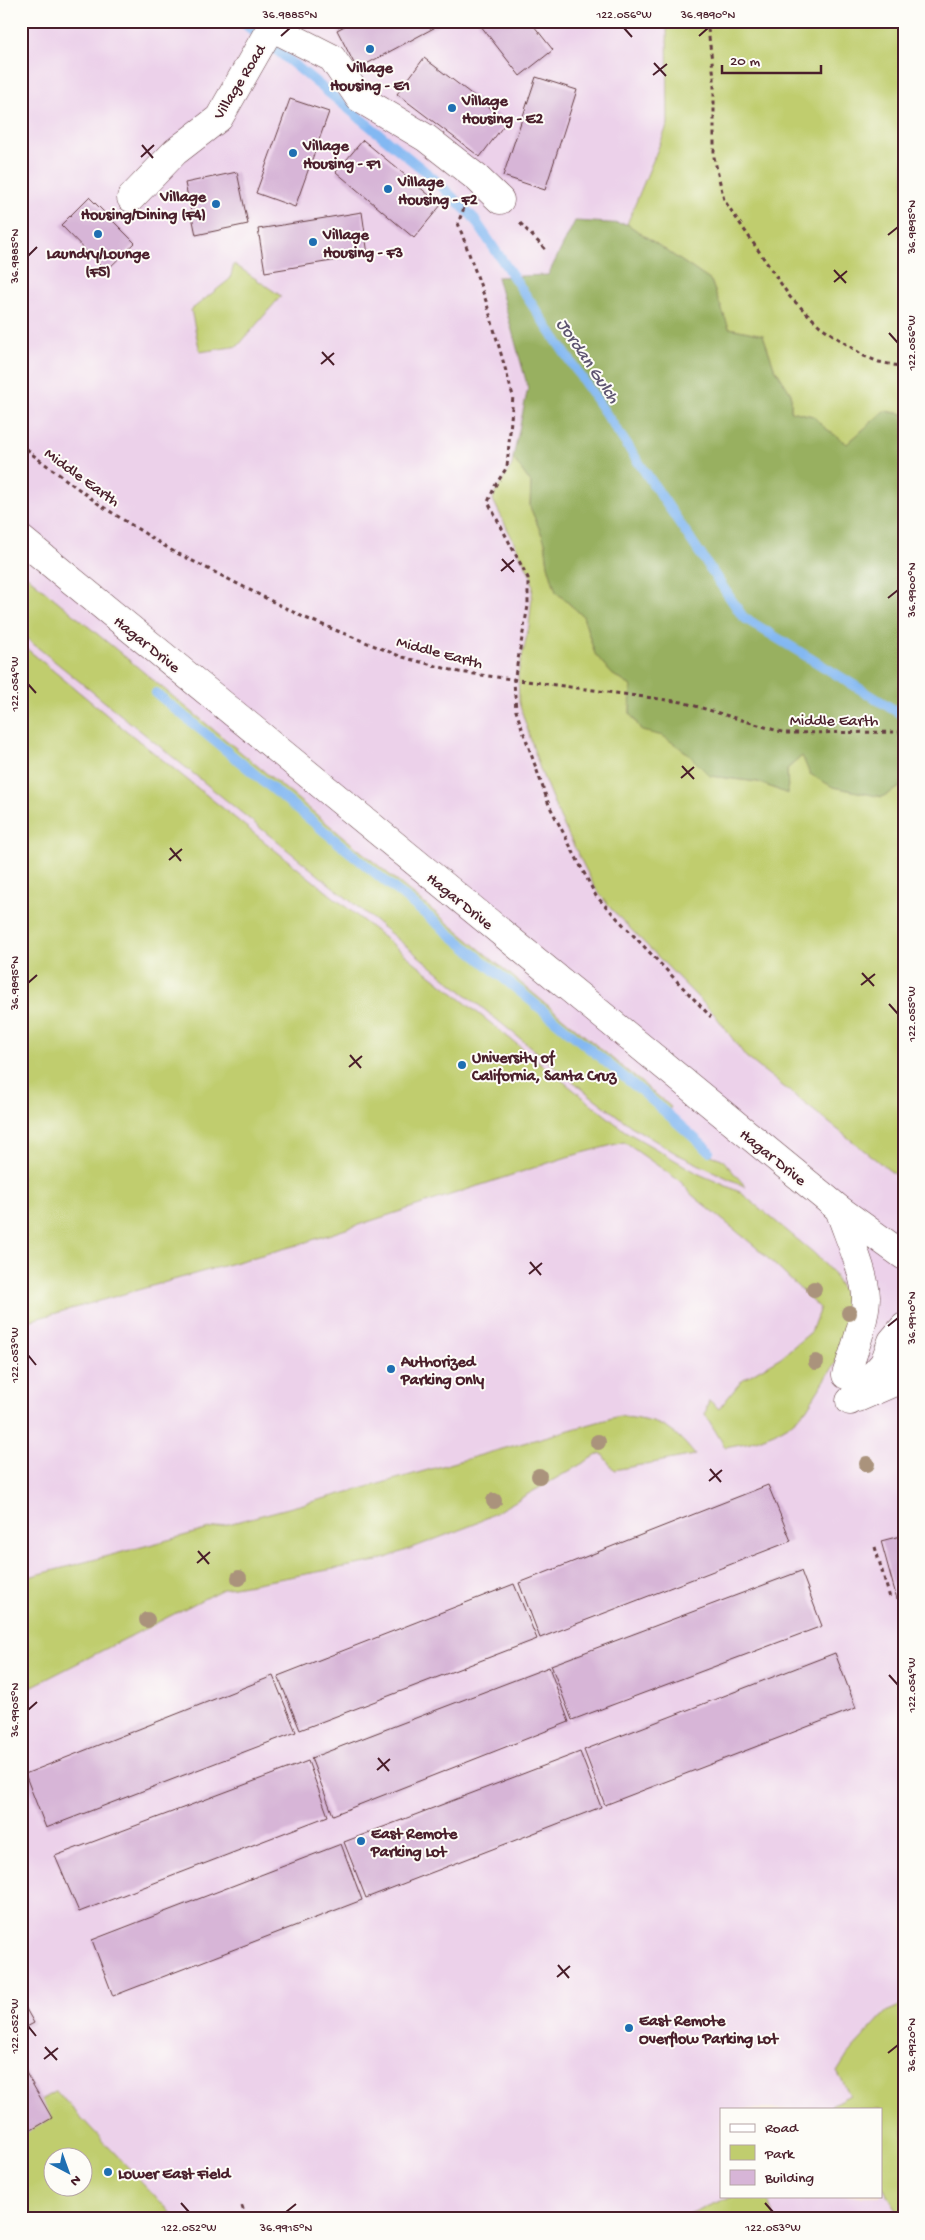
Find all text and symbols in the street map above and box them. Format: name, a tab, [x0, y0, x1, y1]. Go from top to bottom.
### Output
text: 36.9885°N	[262, 9, 318, 23]
text: 122.056°W	[595, 9, 652, 23]
text: 36.9890°N	[680, 9, 736, 23]
street label: Village Road	[210, 41, 272, 125]
scale bar	[722, 42, 821, 74]
marker: Village Housing - E1	[364, 43, 376, 55]
text: 20 m	[730, 53, 760, 71]
place label: Village Housing - E1	[330, 60, 410, 97]
place label: Village Housing - E2	[461, 93, 544, 130]
marker: Village Housing - E2	[446, 102, 458, 114]
place label: Village Housing - F1	[302, 138, 381, 175]
marker: Village Housing - F1	[287, 147, 299, 159]
place label: Village Housing - F2	[397, 174, 478, 211]
marker: Village Housing - F2	[382, 183, 394, 195]
place label: Village Housing/Dining (F4)	[81, 189, 207, 226]
marker: Village Housing/Dining (F4)	[210, 198, 222, 210]
text: 36.9895°N	[906, 200, 920, 255]
place label: Village Housing - F3	[322, 227, 403, 264]
text: 36.9885°N	[9, 228, 23, 284]
marker: Laundry/Lounge (F5)	[92, 228, 104, 240]
marker: Village Housing - F3	[307, 236, 319, 248]
place label: Laundry/Lounge (F5)	[46, 246, 150, 283]
water label: Jordan Gulch	[551, 315, 623, 408]
text: 122.056°W	[906, 315, 920, 372]
street label: Middle Earth	[40, 445, 123, 513]
text: 36.9900°N	[906, 562, 920, 618]
street label: Hagar Drive	[109, 613, 184, 679]
street label: Middle Earth	[394, 634, 485, 675]
text: 122.054°W	[9, 657, 23, 712]
street label: Middle Earth	[790, 713, 879, 732]
street label: Hagar Drive	[422, 870, 497, 936]
text: 36.9895°N	[9, 956, 23, 1011]
text: 122.055°W	[906, 986, 920, 1043]
place label: University of California, Santa Cruz	[471, 1049, 617, 1087]
marker: University of California, Santa Cruz	[456, 1059, 468, 1071]
street label: Hagar Drive	[735, 1126, 810, 1192]
text: 36.9910°N	[906, 1291, 920, 1346]
text: 122.053°W	[9, 1327, 23, 1384]
place label: Authorized Parking Only	[400, 1354, 484, 1391]
marker: Authorized Parking Only	[385, 1363, 397, 1375]
text: 122.054°W	[906, 1658, 920, 1713]
text: 36.9905°N	[9, 1683, 23, 1738]
place label: East Remote Parking Lot	[370, 1826, 458, 1863]
marker: East Remote Parking Lot	[355, 1835, 367, 1847]
text: 122.052°W	[9, 1999, 23, 2055]
place label: East Remote Overflow Parking Lot	[639, 2013, 779, 2050]
text: 36.9920°N	[906, 2018, 920, 2073]
marker: East Remote Overflow Parking Lot	[623, 2022, 635, 2034]
legend	[720, 2108, 882, 2198]
text: Road	[765, 2120, 799, 2138]
text: Park	[764, 2146, 795, 2164]
north arrow	[42, 2148, 92, 2198]
marker: Lower East Field	[102, 2166, 114, 2178]
place label: Lower East Field	[118, 2166, 232, 2185]
text: Building	[764, 2170, 814, 2188]
text: N	[66, 2171, 84, 2189]
text: 122.052°W	[161, 2222, 217, 2236]
text: 36.9915°N	[259, 2222, 312, 2236]
text: 122.053°W	[744, 2222, 801, 2236]

